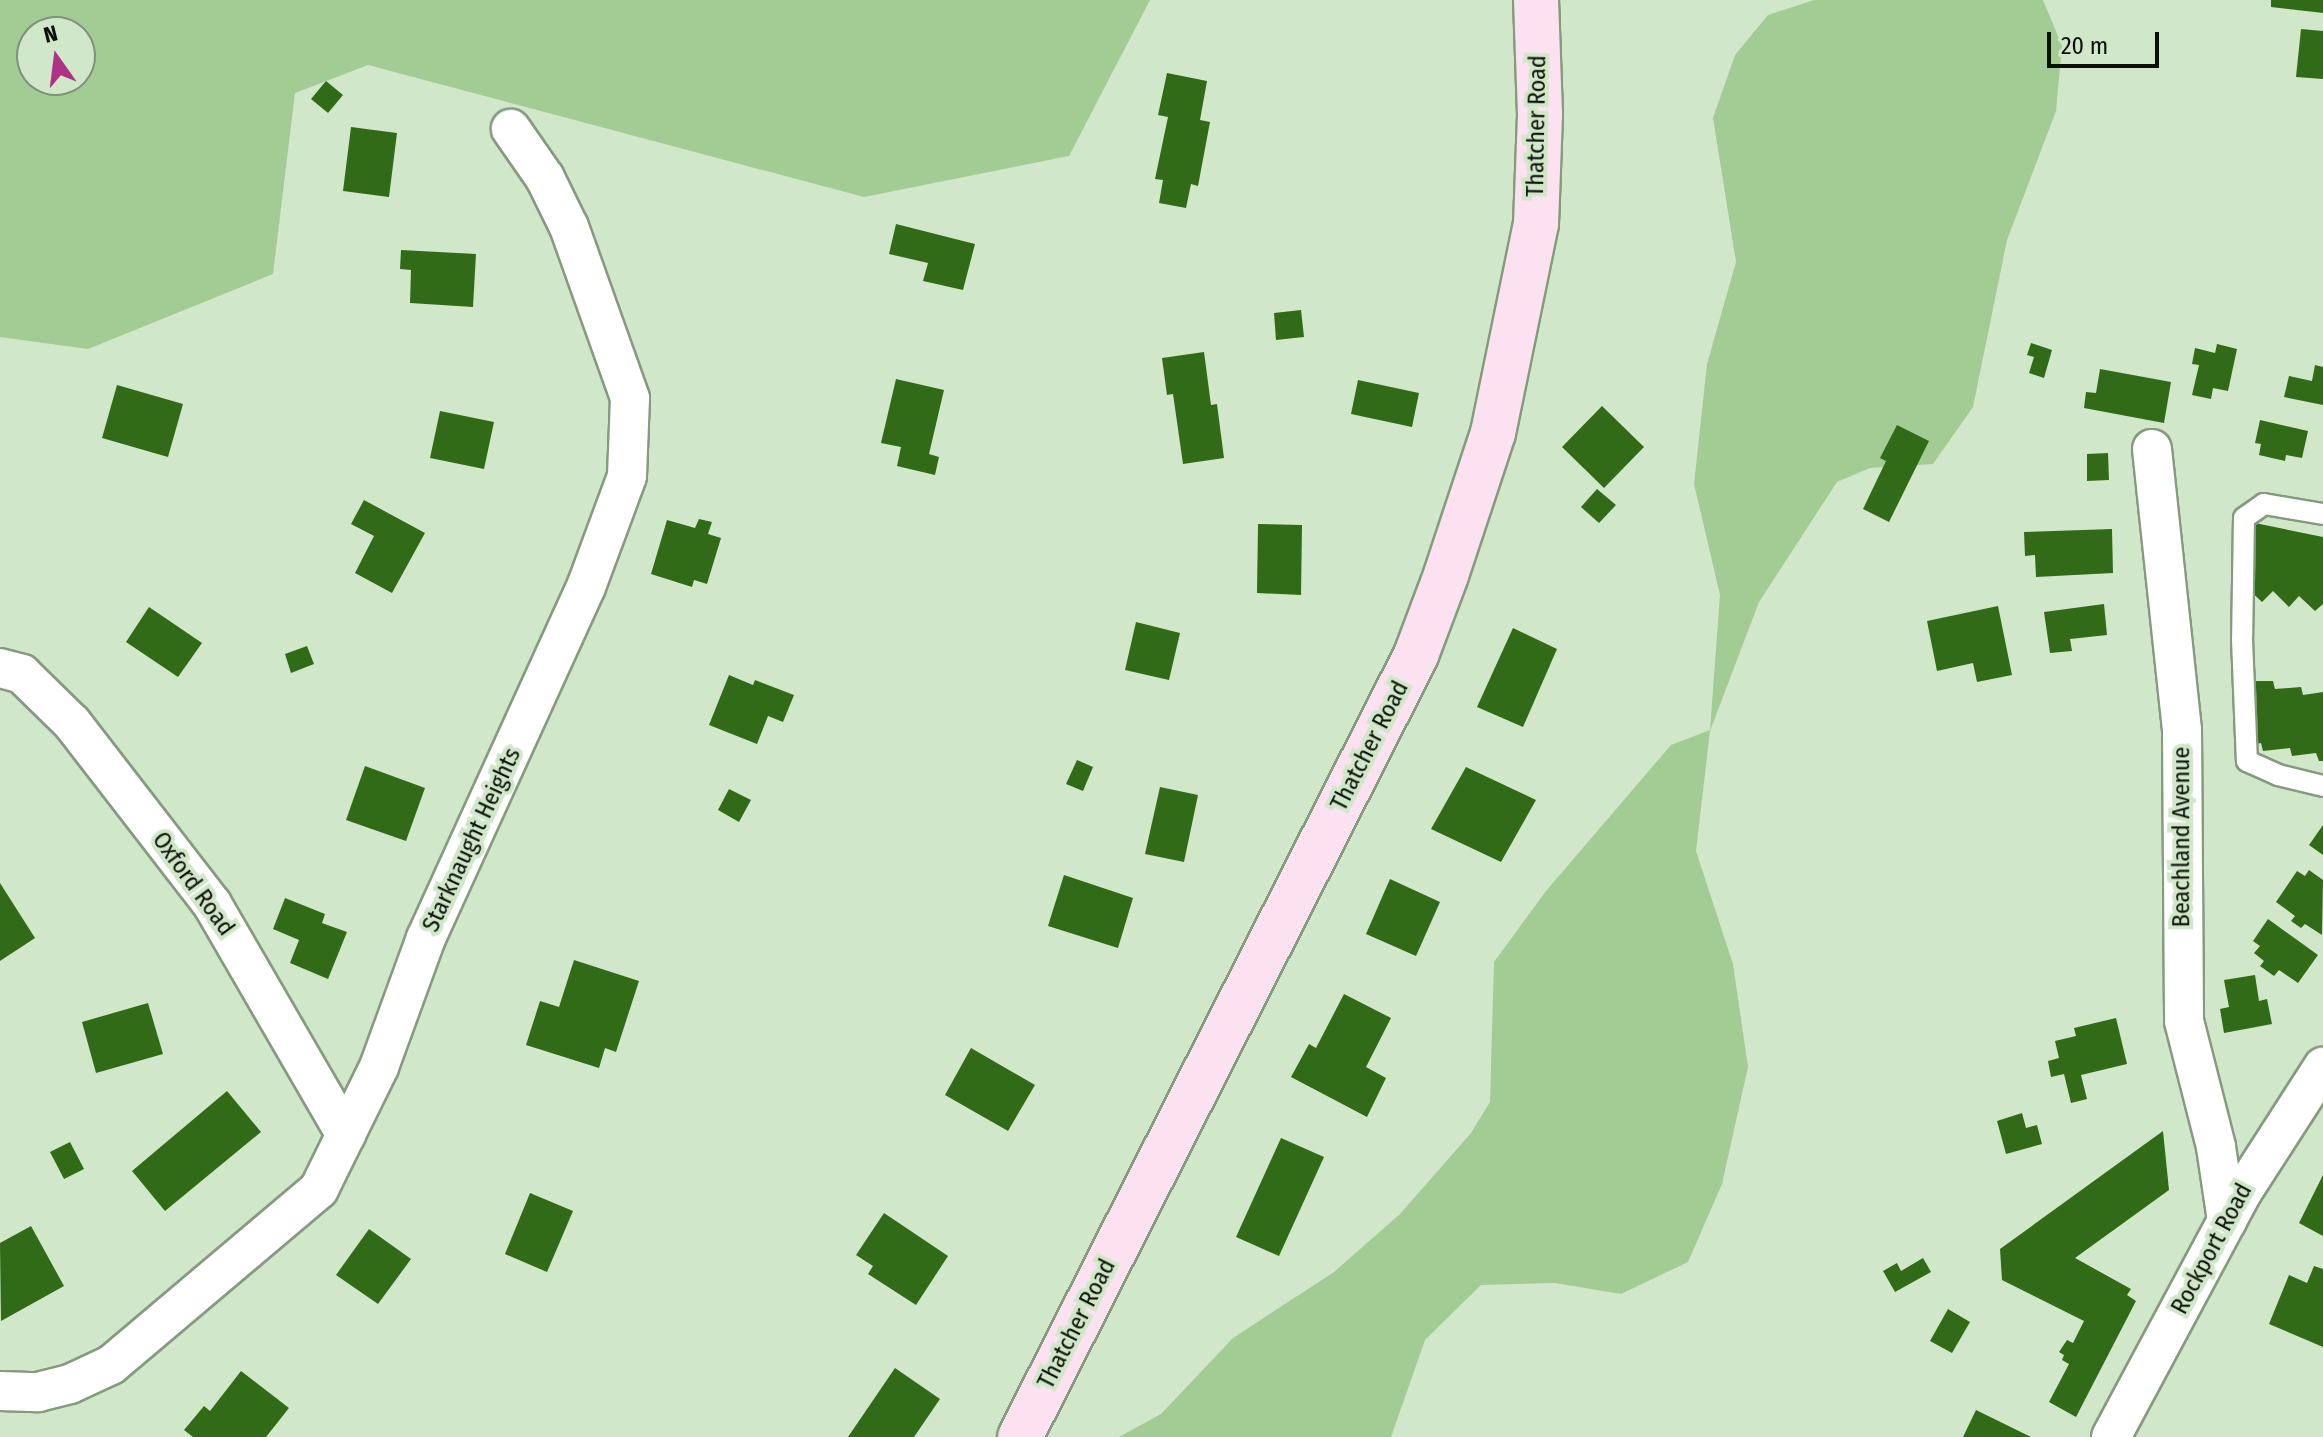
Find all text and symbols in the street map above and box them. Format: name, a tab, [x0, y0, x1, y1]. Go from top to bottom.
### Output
north arrow	[16, 16, 96, 96]
scale bar	[2051, 16, 2163, 66]
text: N	[41, 19, 60, 49]
text: 20 m	[2061, 32, 2108, 60]
street label: Thatcher Road	[1521, 55, 1553, 197]
street label: Thatcher Road	[1325, 676, 1415, 816]
street label: Starknaught Heights	[417, 743, 527, 937]
street label: Beachland Avenue	[2168, 747, 2196, 927]
street label: Oxford Road	[146, 827, 240, 941]
street label: Rockport Road	[2166, 1179, 2258, 1319]
street label: Thatcher Road	[1032, 1254, 1122, 1394]

